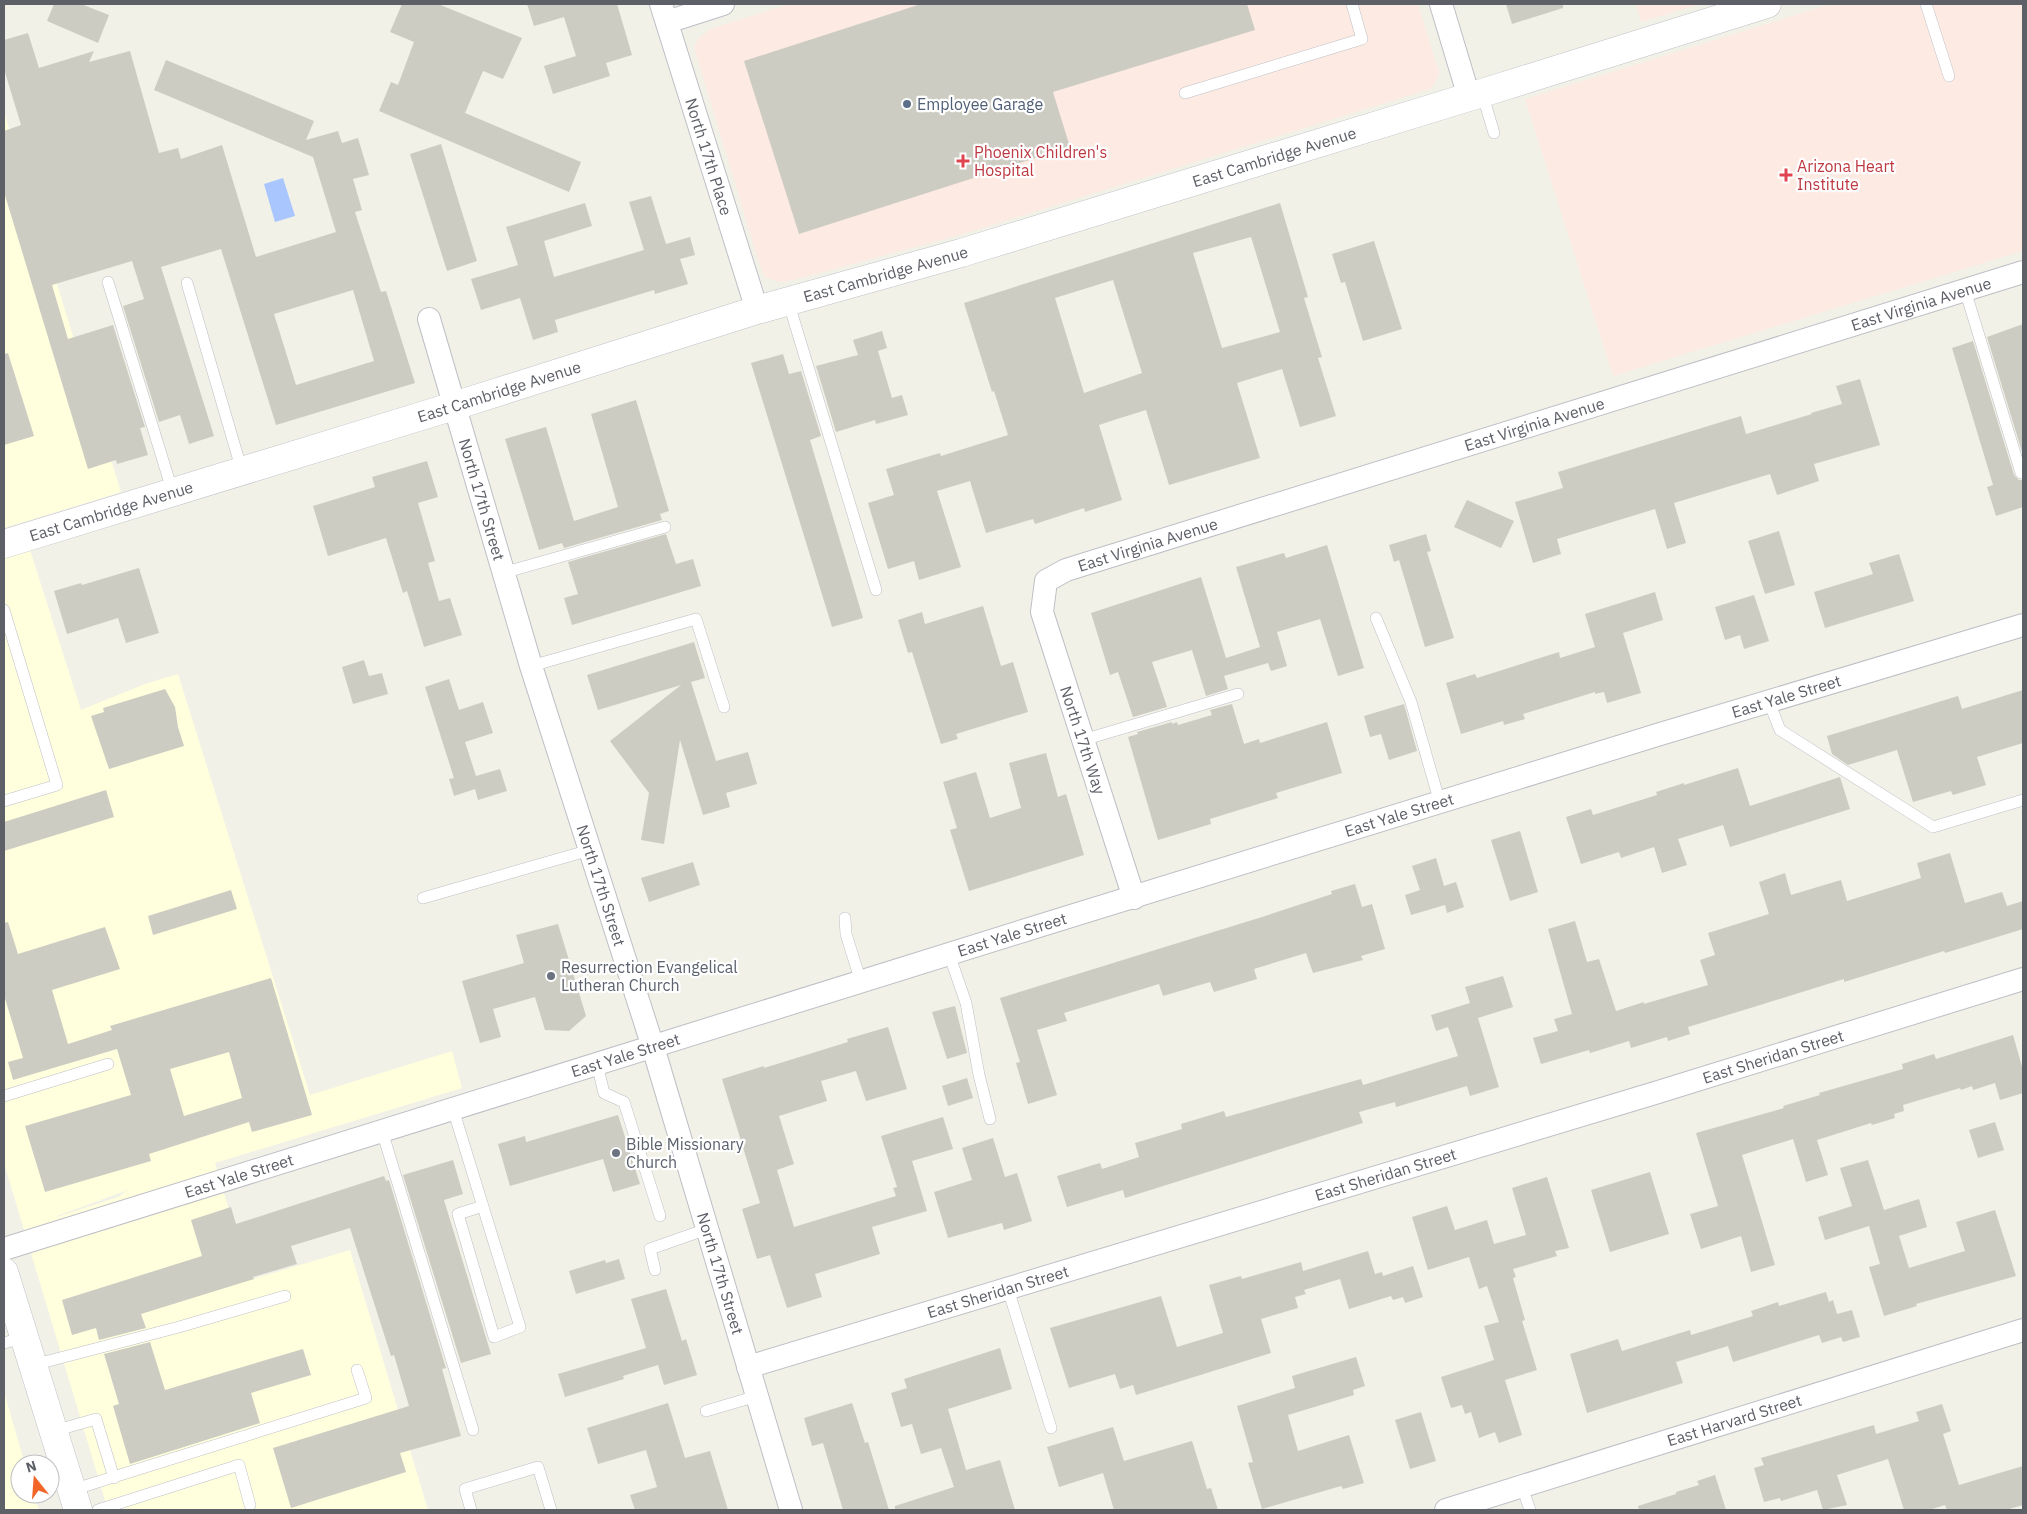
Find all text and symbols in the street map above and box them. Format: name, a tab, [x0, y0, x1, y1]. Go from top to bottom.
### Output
place label: Employee Garage	[917, 94, 1043, 114]
street label: North 17th Place	[681, 96, 737, 218]
marker: Employee Garage	[901, 98, 913, 110]
street label: East Cambridge Avenue	[1190, 122, 1359, 191]
place label: Phoenix Children's Hospital	[974, 142, 1107, 180]
marker: Phoenix Children's Hospital	[956, 154, 970, 168]
place label: Arizona Heart Institute	[1797, 156, 1895, 194]
marker: Arizona Heart Institute	[1779, 168, 1793, 182]
street label: East Cambridge Avenue	[801, 241, 971, 307]
street label: East Virginia Avenue	[1848, 273, 1994, 335]
street label: East Cambridge Avenue	[415, 356, 583, 427]
street label: East Virginia Avenue	[1462, 393, 1607, 455]
street label: North 17th Street	[455, 436, 509, 563]
street label: East Cambridge Avenue	[27, 477, 196, 546]
street label: East Virginia Avenue	[1075, 513, 1220, 576]
street label: East Yale Street	[1729, 670, 1843, 722]
street label: North 17th Way	[1056, 683, 1110, 797]
street label: East Yale Street	[1342, 788, 1456, 841]
street label: North 17th Street	[572, 822, 630, 949]
street label: East Yale Street	[955, 908, 1069, 961]
place label: Resurrection Evangelical Lutheran Church	[561, 957, 738, 995]
marker: Resurrection Evangelical Lutheran Church	[545, 970, 557, 982]
street label: East Sheridan Street	[1700, 1025, 1846, 1088]
street label: East Yale Street	[568, 1029, 682, 1081]
place label: Bible Missionary Church	[626, 1134, 744, 1172]
street label: East Sheridan Street	[1312, 1144, 1459, 1205]
marker: Bible Missionary Church	[610, 1147, 622, 1159]
street label: East Yale Street	[182, 1149, 296, 1202]
street label: North 17th Street	[693, 1210, 748, 1337]
street label: East Sheridan Street	[925, 1261, 1071, 1322]
street label: East Harvard Street	[1665, 1390, 1804, 1450]
north arrow	[10, 1454, 60, 1504]
text: N	[24, 1456, 39, 1477]

